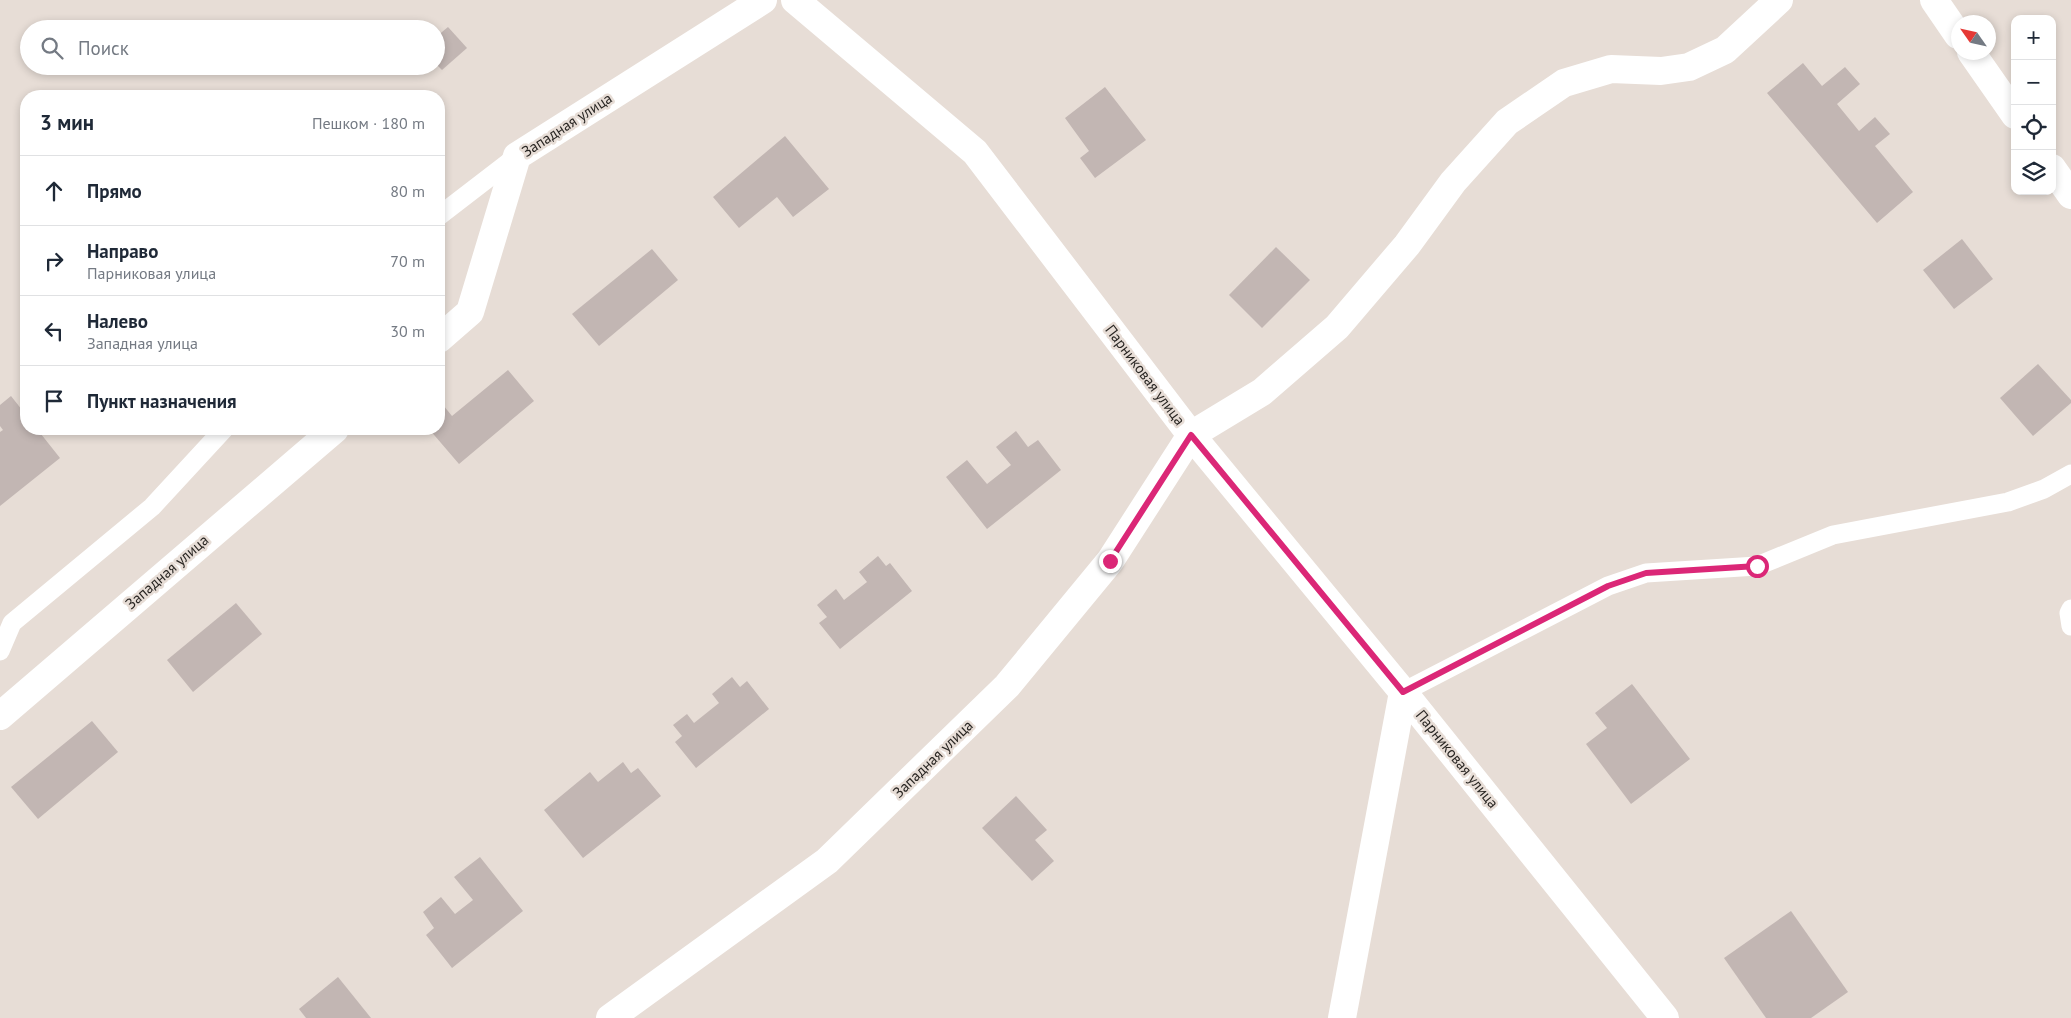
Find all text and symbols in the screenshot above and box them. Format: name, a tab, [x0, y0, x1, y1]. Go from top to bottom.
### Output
north arrow	[1951, 15, 1996, 60]
map controls	[2011, 15, 2056, 195]
button: +	[2011, 15, 2056, 60]
search box	[20, 20, 445, 75]
icon: search	[38, 34, 66, 62]
text: Поиск	[78, 36, 129, 60]
button: −	[2011, 60, 2056, 105]
street label: Западная улица	[518, 88, 616, 161]
button: locate	[2011, 105, 2056, 150]
text: 3 мин	[40, 109, 94, 136]
text: Пешком · 180 m	[312, 113, 425, 133]
button: layers	[2011, 150, 2056, 195]
icon: ahead	[40, 177, 68, 205]
text: Прямо	[87, 179, 142, 203]
text: 80 m	[390, 181, 425, 201]
text: Направо	[87, 239, 158, 263]
icon: right	[40, 247, 68, 275]
text: 70 m	[390, 251, 425, 271]
text: Парниковая улица	[87, 263, 216, 283]
text: Налево	[87, 309, 148, 333]
icon: left	[40, 317, 68, 345]
text: 30 m	[390, 321, 425, 341]
street label: Парниковая улица	[1101, 321, 1189, 429]
text: Западная улица	[87, 333, 198, 353]
icon: arrive	[40, 387, 68, 415]
text: Пункт назначения	[87, 389, 237, 413]
street label: Западная улица	[121, 530, 212, 613]
route end	[1099, 550, 1122, 573]
route start	[1746, 555, 1769, 578]
street label: Парниковая улица	[1412, 706, 1503, 812]
street label: Западная улица	[889, 716, 977, 802]

